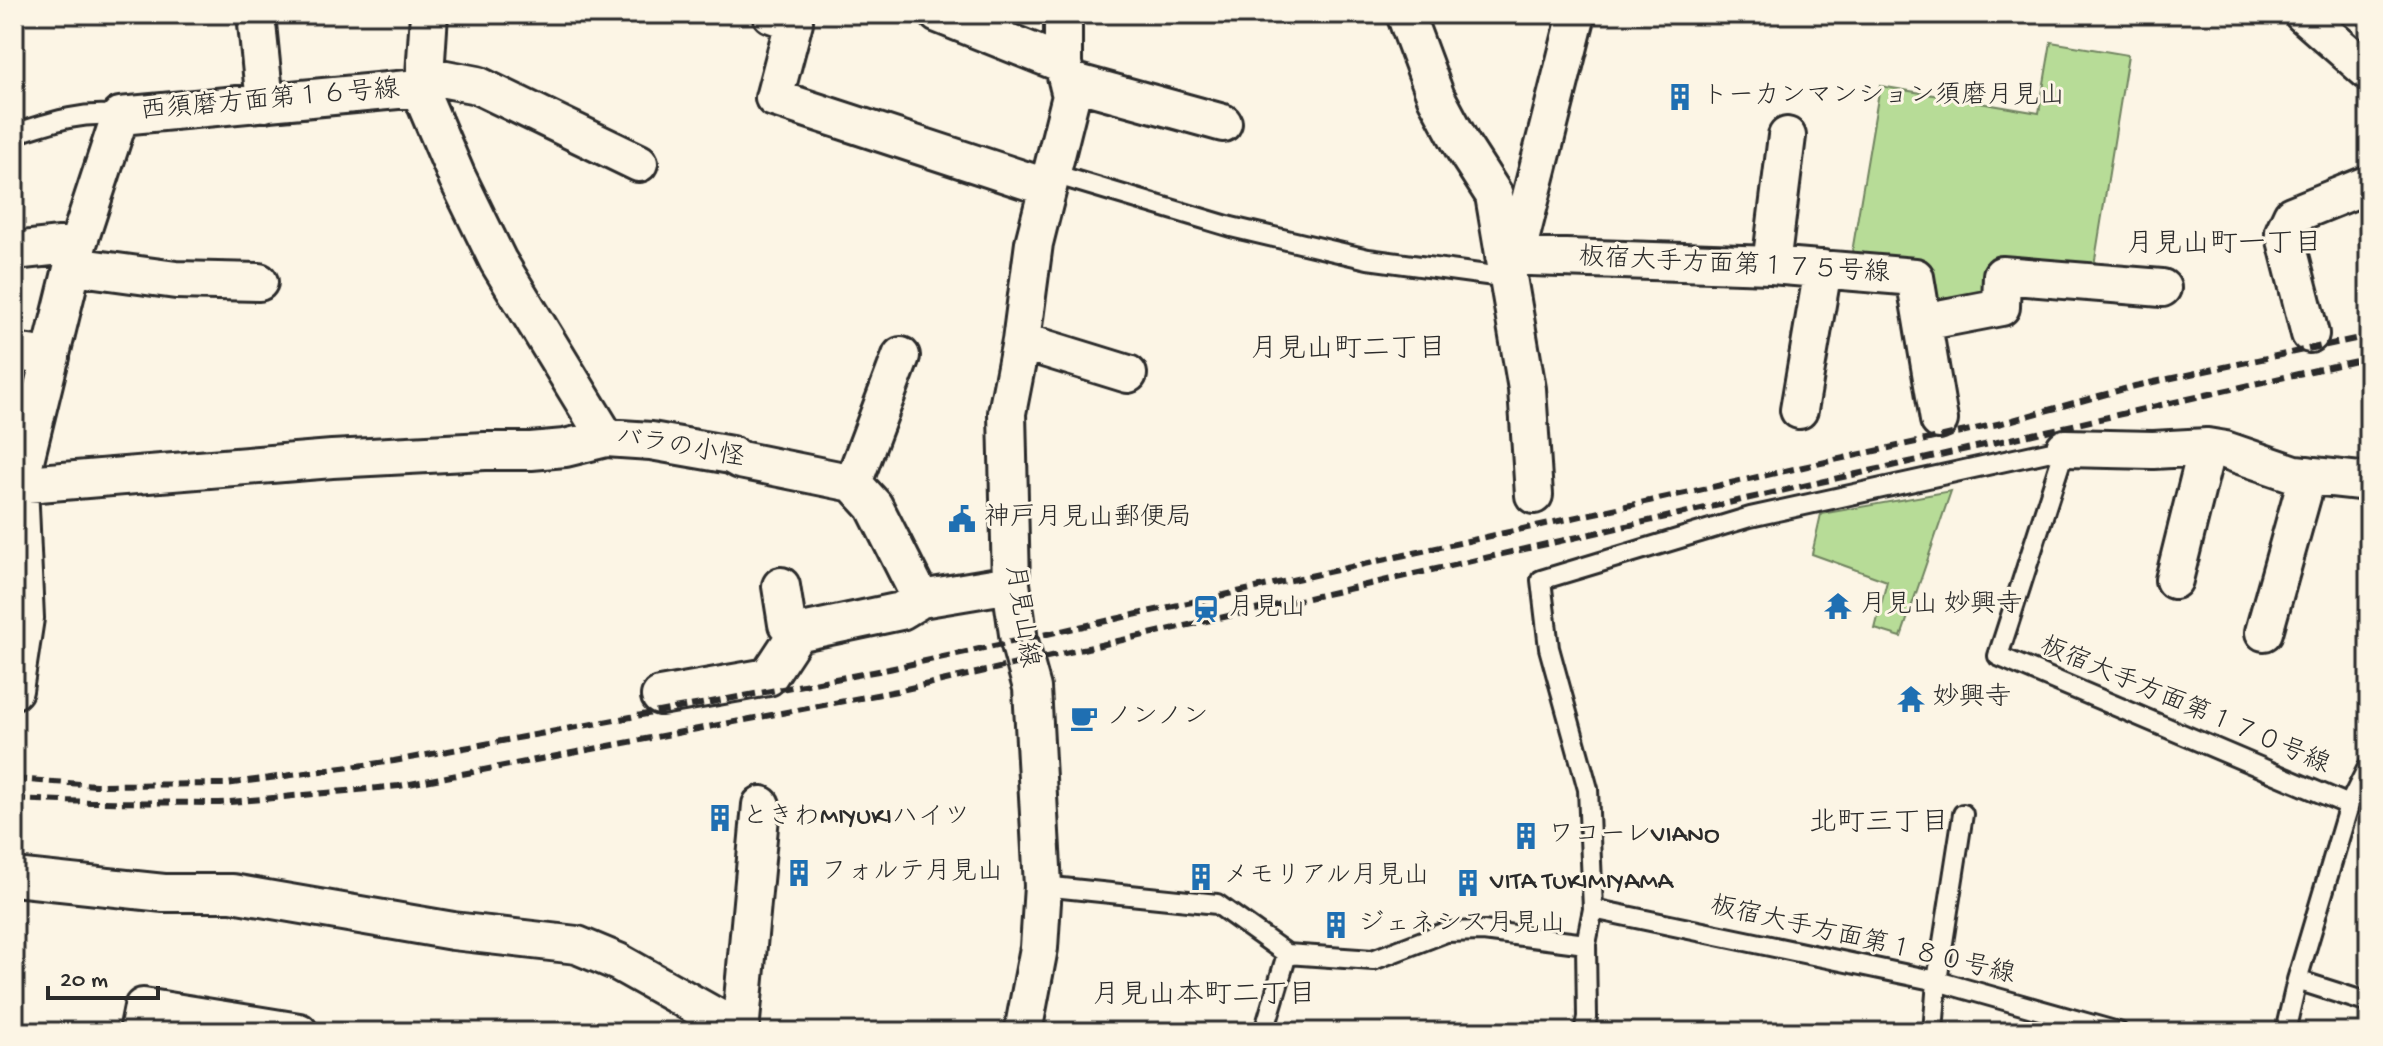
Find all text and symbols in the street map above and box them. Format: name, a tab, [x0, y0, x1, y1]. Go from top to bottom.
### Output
street label: 西須磨方面第１６号線	[139, 73, 401, 129]
place label: トーカンマンション須磨月見山	[1702, 80, 2065, 113]
building icon: トーカンマンション須磨月見山	[1665, 82, 1695, 112]
district label: 月見山町一丁目	[2126, 229, 2322, 262]
street label: 板宿大手方面第１７５号線	[1577, 241, 1891, 291]
district label: 月見山町二丁目	[1250, 334, 1446, 367]
street label: バラの小怪	[613, 421, 747, 476]
place label: 神戸月見山郵便局	[984, 503, 1192, 535]
public building icon: 神戸月見山郵便局	[947, 504, 977, 534]
street label: 月見山線	[997, 562, 1044, 670]
place label: 月見山 妙興寺	[1860, 589, 2022, 622]
temple icon: 月見山 妙興寺	[1823, 591, 1853, 621]
station icon: 月見山	[1191, 594, 1221, 624]
place label: 月見山	[1228, 594, 1306, 625]
street label: 板宿大手方面第１７０号線	[2034, 630, 2334, 782]
place label: 妙興寺	[1933, 682, 2011, 715]
temple icon: 妙興寺	[1896, 684, 1926, 714]
cafe icon: ノンノン	[1069, 703, 1099, 733]
place label: ノンノン	[1106, 703, 1208, 734]
building icon: ときわMIYUKIハイツ	[705, 803, 735, 833]
place label: ときわMIYUKIハイツ	[742, 803, 970, 834]
district label: 北町三丁目	[1809, 808, 1949, 841]
building icon: ワコーレVIANO	[1511, 821, 1541, 851]
place label: ワコーレVIANO	[1548, 821, 1720, 852]
building icon: フォルテ月見山	[784, 858, 814, 888]
place label: フォルテ月見山	[821, 858, 1003, 889]
building icon: メモリアル月見山	[1186, 862, 1216, 892]
place label: メモリアル月見山	[1223, 862, 1429, 893]
building icon: VITA TUKIMIYAMA	[1453, 868, 1483, 898]
place label: VITA TUKIMIYAMA	[1489, 868, 1675, 899]
street label: 板宿大手方面第１８０号線	[1707, 890, 2018, 992]
building icon: ジェネシス月見山	[1321, 910, 1351, 940]
place label: ジェネシス月見山	[1358, 910, 1565, 941]
scale bar	[48, 950, 158, 1000]
text: 20 m	[60, 967, 108, 996]
district label: 月見山本町二丁目	[1092, 979, 1316, 1013]

